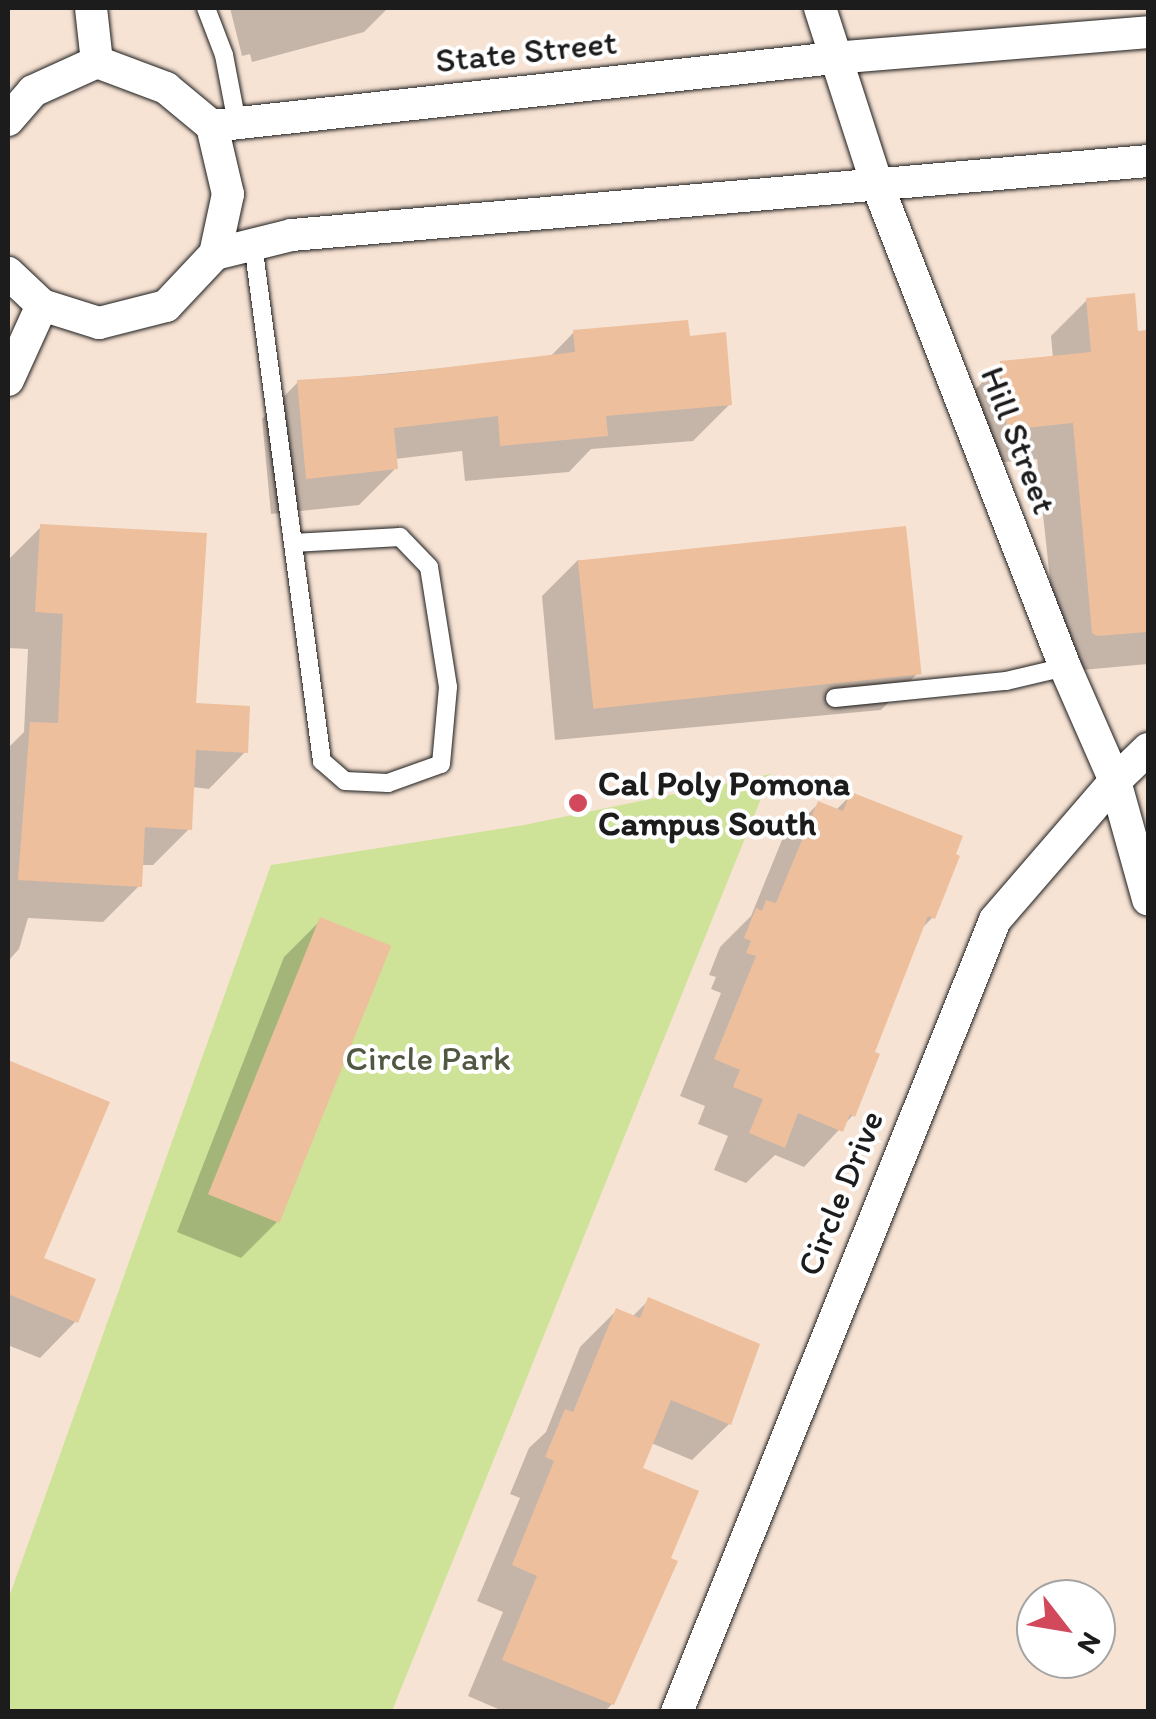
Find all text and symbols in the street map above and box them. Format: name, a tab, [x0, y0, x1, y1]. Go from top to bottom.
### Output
street label: State Street	[434, 21, 618, 81]
street label: Hill Street	[972, 361, 1066, 519]
place label: Cal Poly Pomona Campus South	[598, 762, 848, 844]
marker: Cal Poly Pomona Campus South	[567, 792, 589, 814]
park label: Circle Park	[346, 1037, 510, 1079]
street label: Circle Drive	[788, 1104, 892, 1282]
north arrow	[1016, 1579, 1116, 1679]
text: N	[1071, 1627, 1109, 1660]

